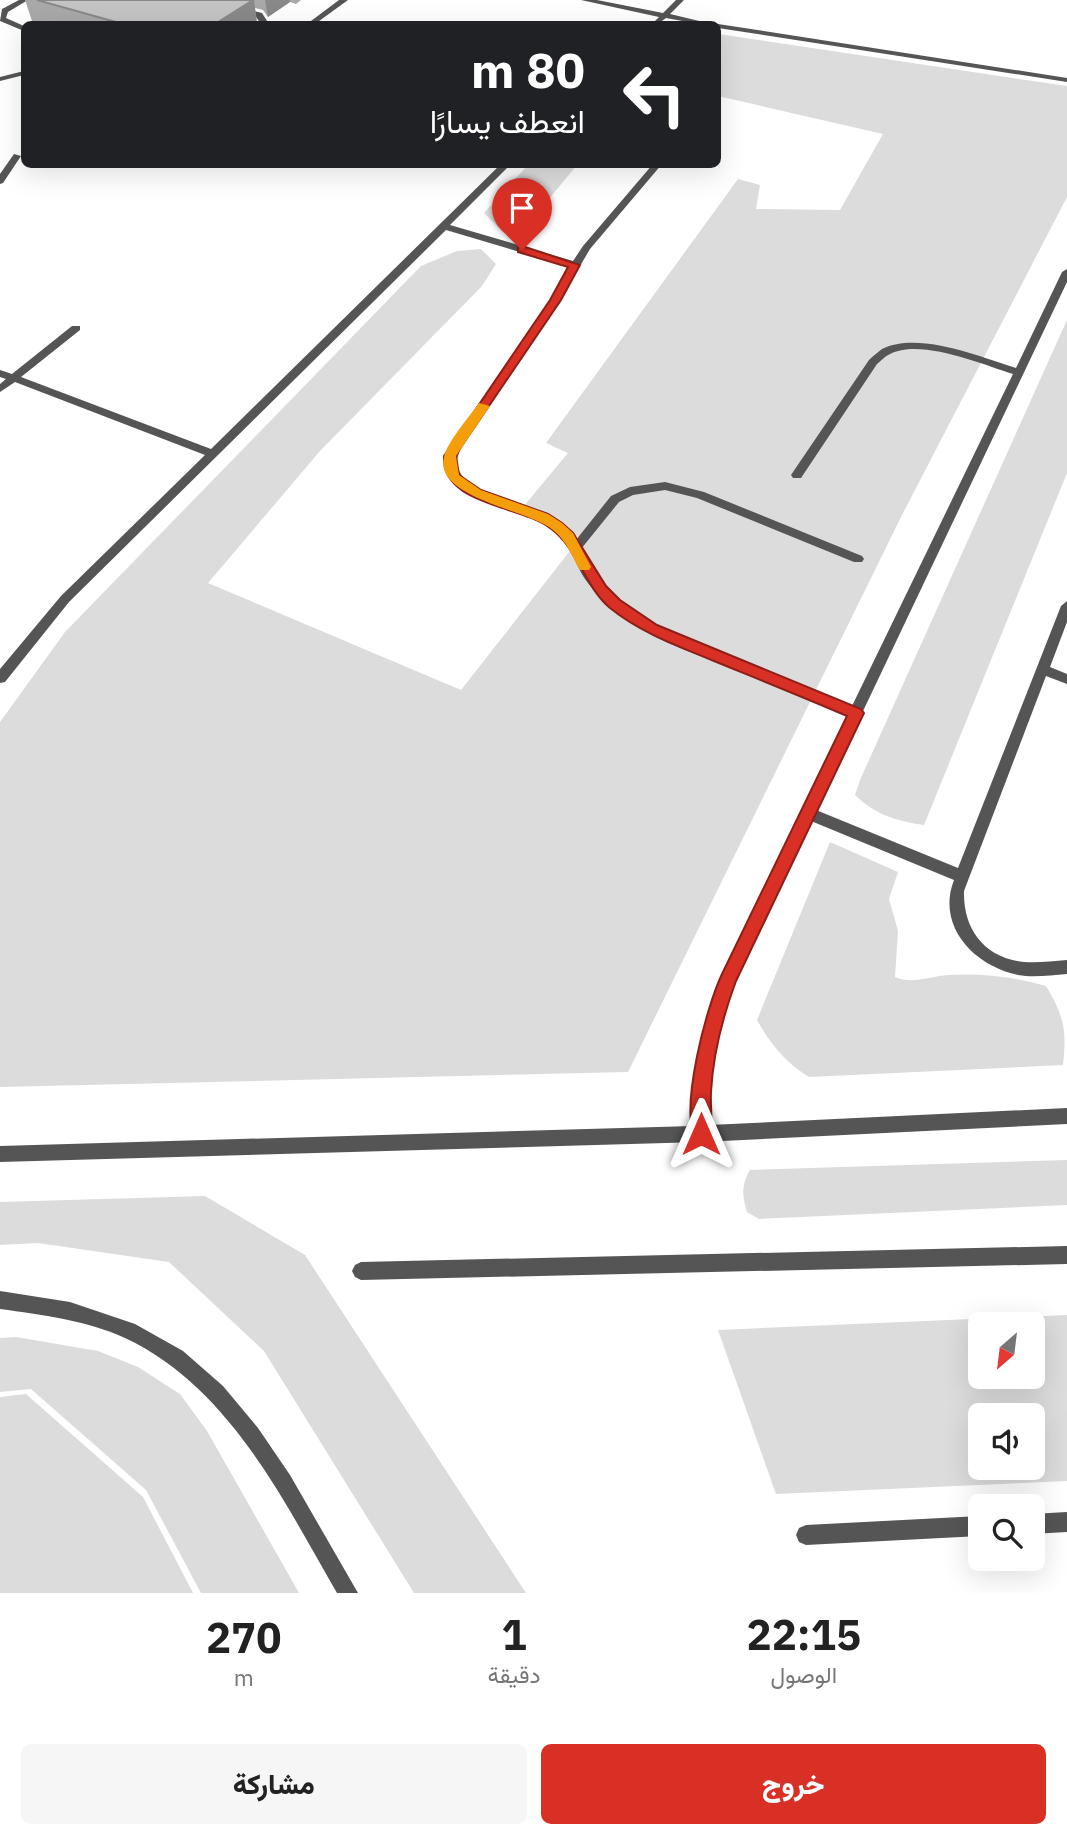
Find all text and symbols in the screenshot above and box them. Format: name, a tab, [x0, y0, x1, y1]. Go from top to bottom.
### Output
text: 80 m	[471, 38, 585, 101]
icon: left	[609, 49, 700, 140]
text: انعطف يسارًا	[430, 100, 585, 142]
pin	[492, 178, 552, 250]
icon: arrive	[503, 189, 541, 227]
position arrow	[664, 1097, 738, 1171]
north arrow	[968, 1312, 1045, 1390]
map controls	[968, 1312, 1045, 1571]
button: sound	[968, 1403, 1045, 1480]
button: search	[968, 1494, 1045, 1571]
text: 1	[501, 1607, 527, 1662]
text: 22:15	[746, 1607, 861, 1662]
text: 270	[206, 1610, 282, 1665]
text: دقيقة	[487, 1659, 541, 1689]
text: الوصول	[771, 1659, 837, 1689]
text: m	[234, 1662, 254, 1692]
button: مشاركة	[21, 1744, 527, 1824]
button: خروج	[541, 1744, 1046, 1824]

